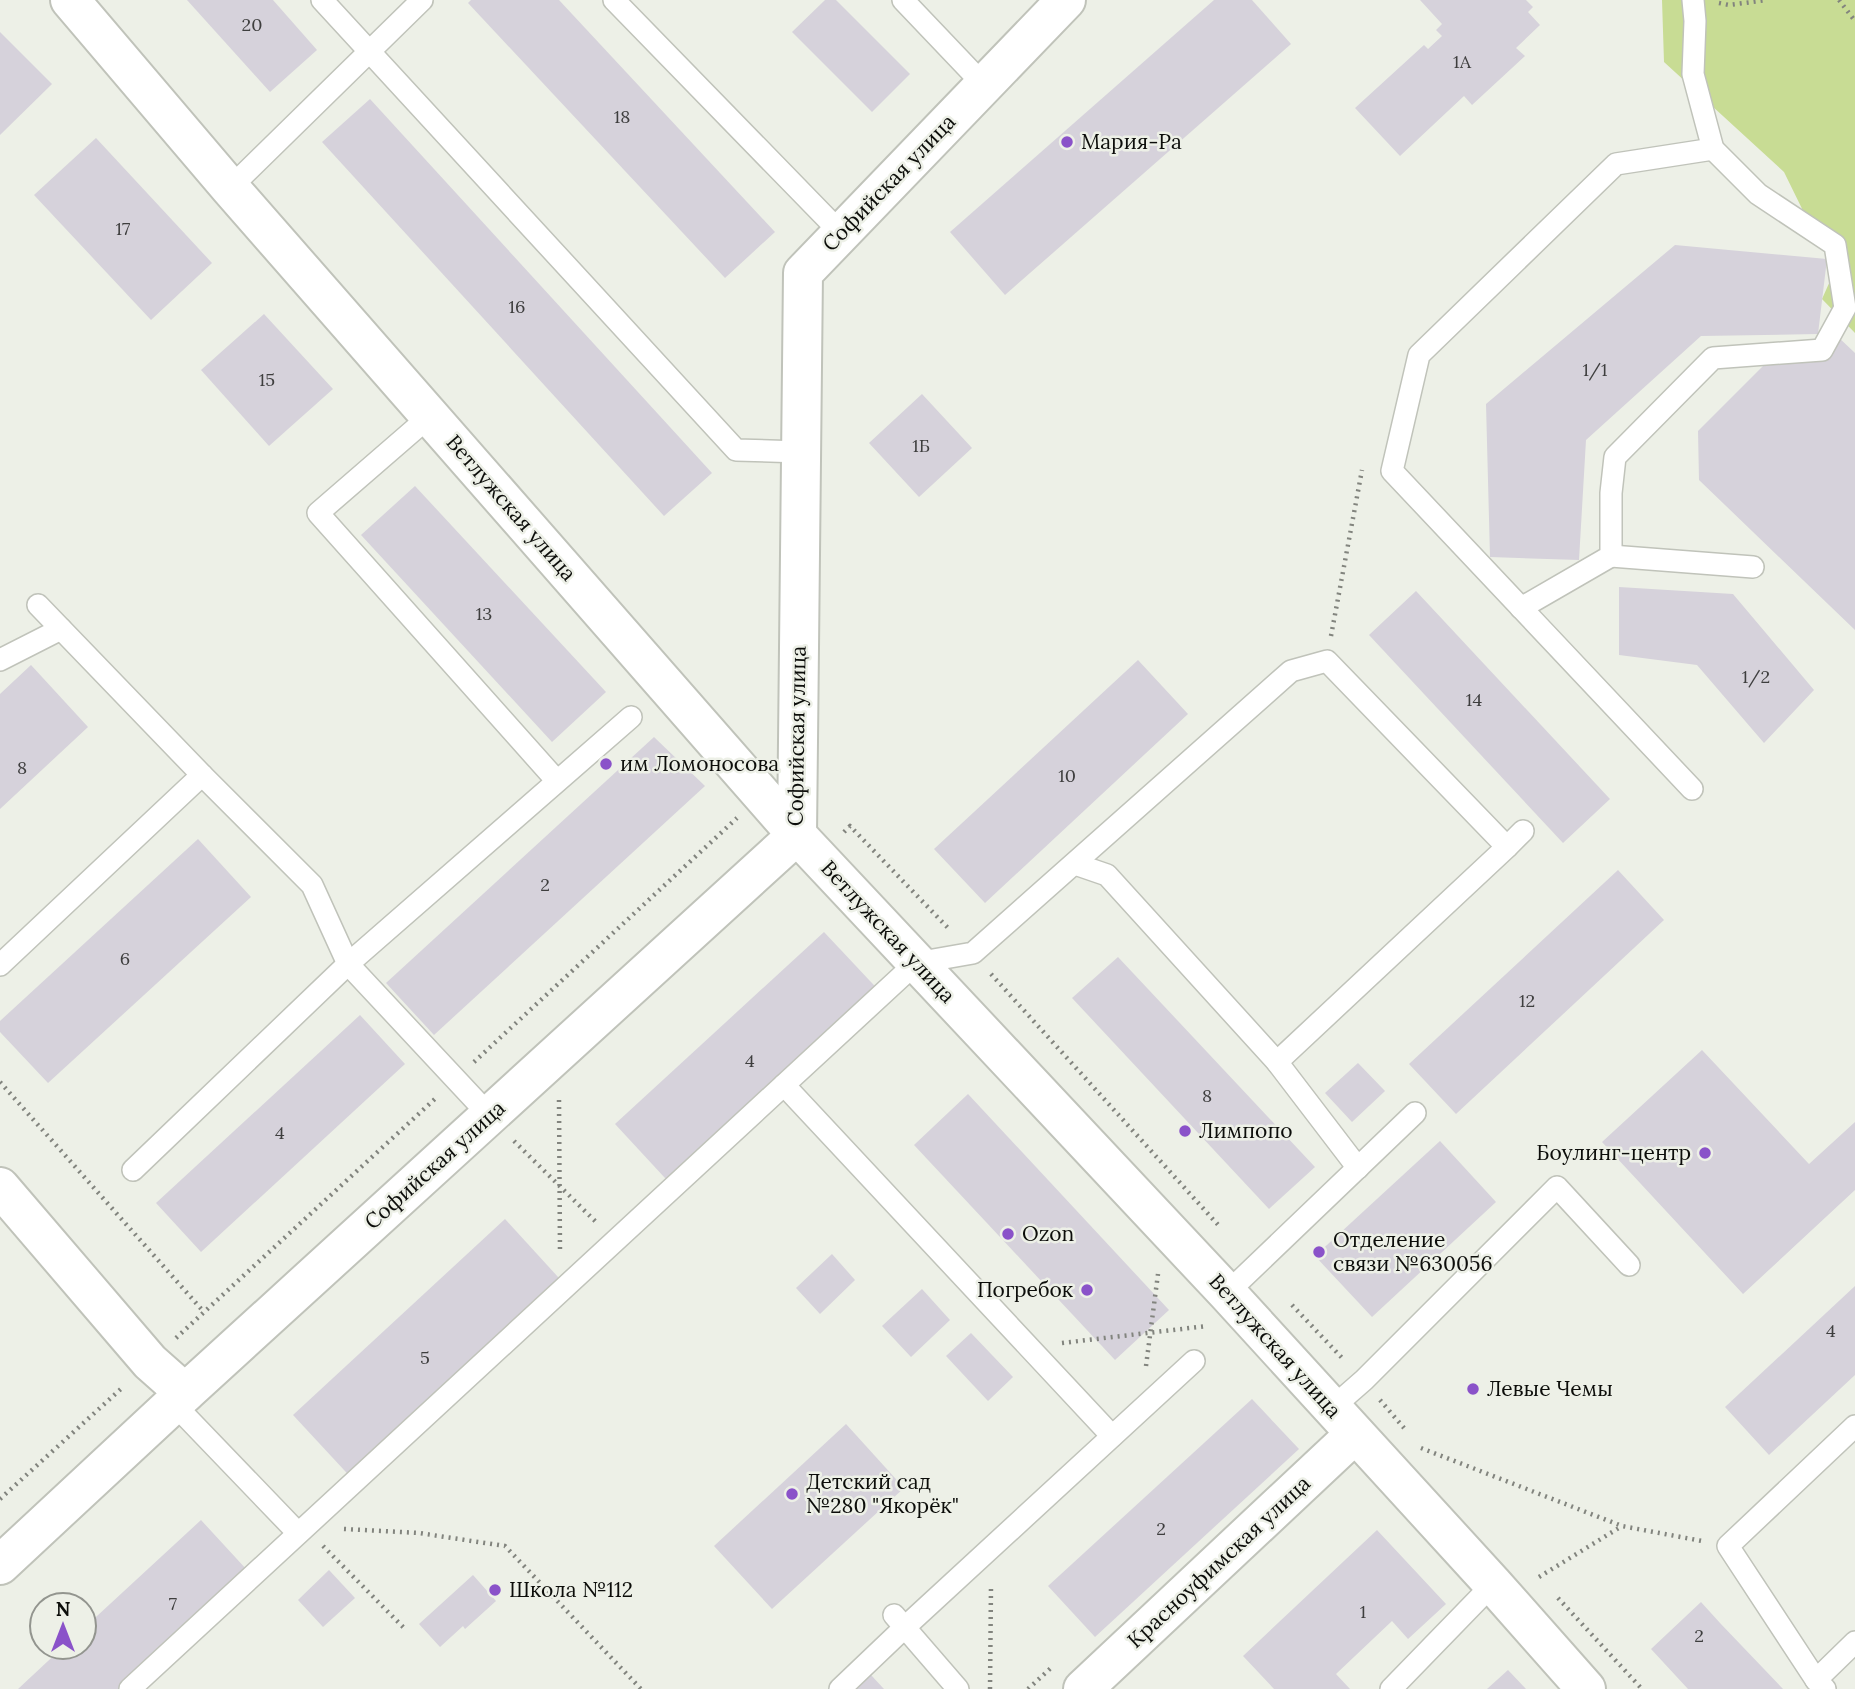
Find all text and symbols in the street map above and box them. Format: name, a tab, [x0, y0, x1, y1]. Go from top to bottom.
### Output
house number: 20	[242, 13, 262, 36]
house number: 1А	[1453, 50, 1472, 73]
house number: 18	[614, 105, 630, 128]
street label: Софийская улица	[816, 108, 961, 257]
place label: Мария-Ра	[1081, 128, 1182, 155]
marker: Мария-Ра	[1059, 134, 1075, 150]
house number: 17	[116, 217, 130, 240]
house number: 16	[509, 295, 525, 318]
house number: 1/1	[1582, 358, 1608, 381]
house number: 15	[259, 368, 275, 391]
street label: Ветлужская улица	[440, 429, 582, 587]
house number: 1Б	[912, 434, 930, 457]
house number: 13	[476, 602, 492, 625]
street label: Софийская улица	[781, 645, 812, 826]
house number: 1/2	[1742, 665, 1770, 688]
house number: 14	[1466, 688, 1482, 711]
place label: им Ломоносова	[620, 750, 779, 777]
house number: 8	[17, 756, 27, 779]
marker: им Ломоносова	[598, 756, 614, 772]
house number: 10	[1058, 764, 1076, 787]
street label: Ветлужская улица	[815, 855, 961, 1009]
house number: 2	[540, 873, 550, 896]
house number: 6	[120, 947, 130, 970]
house number: 12	[1519, 989, 1535, 1012]
house number: 4	[745, 1049, 755, 1072]
house number: 8	[1202, 1084, 1212, 1107]
street label: Софийская улица	[359, 1094, 511, 1235]
place label: Лимпопо	[1199, 1117, 1293, 1144]
house number: 4	[275, 1121, 285, 1144]
marker: Лимпопо	[1177, 1123, 1193, 1139]
place label: Боулинг-центр	[1536, 1139, 1691, 1166]
marker: Боулинг-центр	[1697, 1145, 1713, 1161]
place label: Ozon	[1022, 1220, 1075, 1247]
marker: Ozon	[1000, 1226, 1016, 1242]
place label: Отделение связи №630056	[1333, 1226, 1493, 1277]
marker: Отделение связи №630056	[1311, 1244, 1327, 1260]
street label: Ветлужская улица	[1203, 1268, 1347, 1424]
place label: Погребок	[977, 1276, 1074, 1303]
marker: Погребок	[1079, 1282, 1095, 1298]
house number: 4	[1826, 1319, 1836, 1342]
house number: 5	[420, 1346, 430, 1369]
place label: Левые Чемы	[1487, 1375, 1613, 1402]
marker: Левые Чемы	[1465, 1381, 1481, 1397]
place label: Детский сад №280 "Якорёк"	[806, 1468, 959, 1519]
street label: Красноуфимская улица	[1121, 1470, 1316, 1654]
marker: Детский сад №280 "Якорёк"	[784, 1486, 800, 1502]
house number: 2	[1156, 1517, 1166, 1540]
place label: Школа №112	[509, 1576, 633, 1603]
marker: Школа №112	[487, 1582, 503, 1598]
north arrow	[28, 1591, 98, 1661]
house number: 7	[169, 1592, 177, 1615]
text: N	[56, 1597, 71, 1621]
house number: 1	[1360, 1600, 1366, 1623]
house number: 2	[1694, 1624, 1704, 1647]

